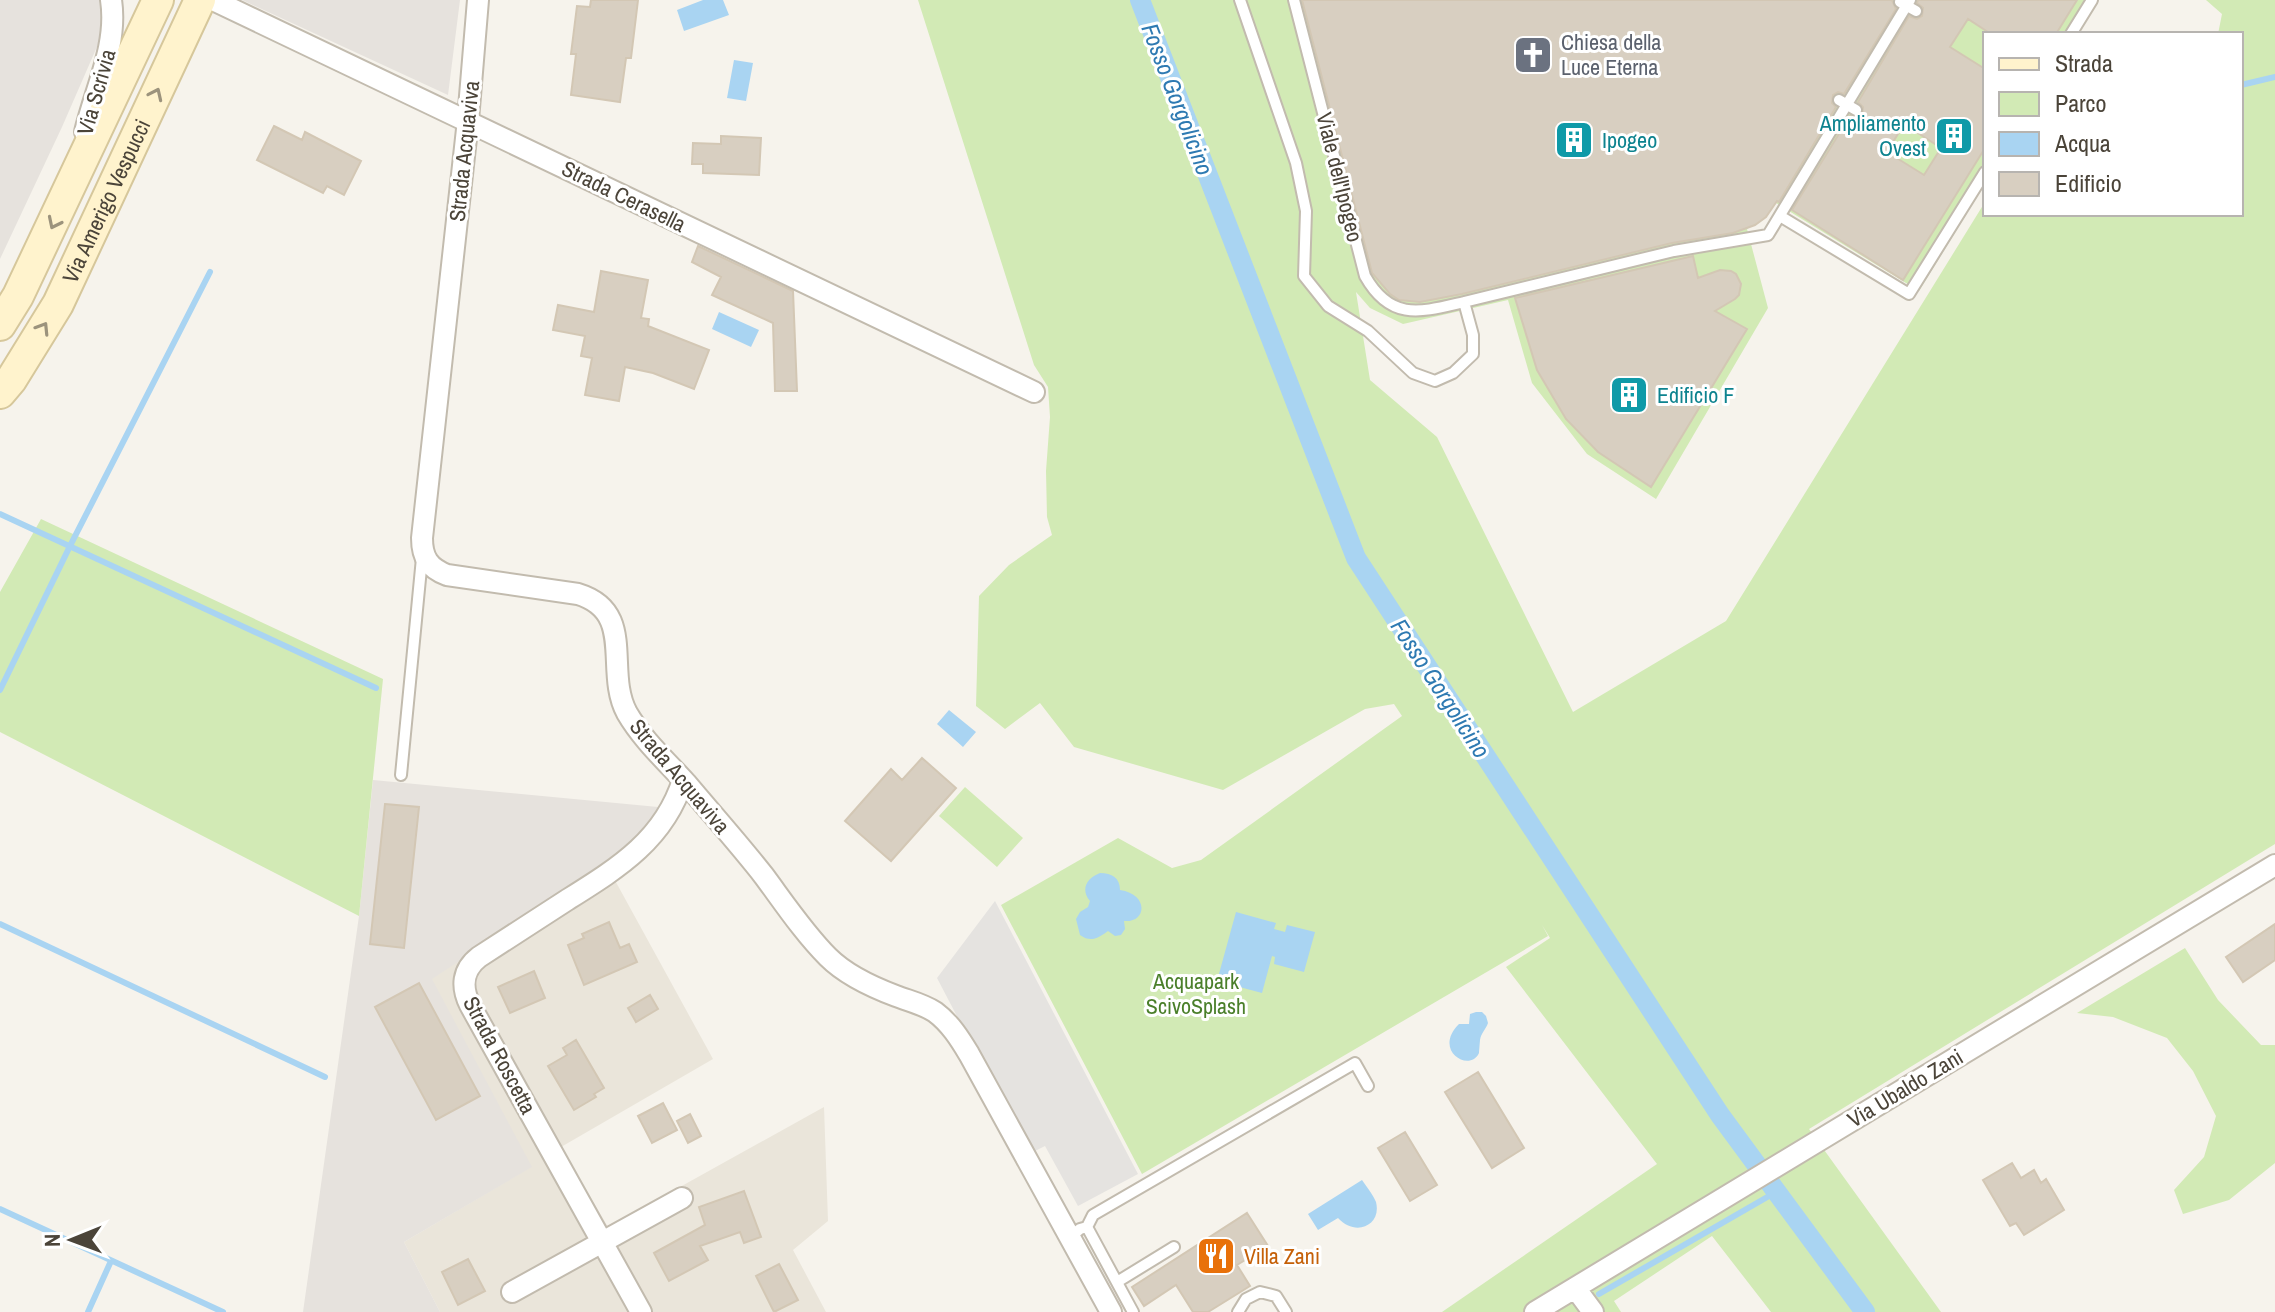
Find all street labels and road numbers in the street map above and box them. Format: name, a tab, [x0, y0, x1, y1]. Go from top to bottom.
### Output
street label: Via Scrivia	[69, 46, 123, 138]
street label: Strada Acquaviva	[442, 79, 486, 223]
street label: Viale dell'Ipogeo	[1309, 109, 1371, 245]
street label: Via Amerigo Vespucci	[55, 114, 157, 288]
street label: Strada Cerasella	[557, 153, 691, 239]
street label: Strada Acquaviva	[623, 712, 737, 840]
street label: Strada Roscetta	[456, 991, 544, 1119]
street label: Via Ubaldo Zani	[1842, 1042, 1968, 1134]

